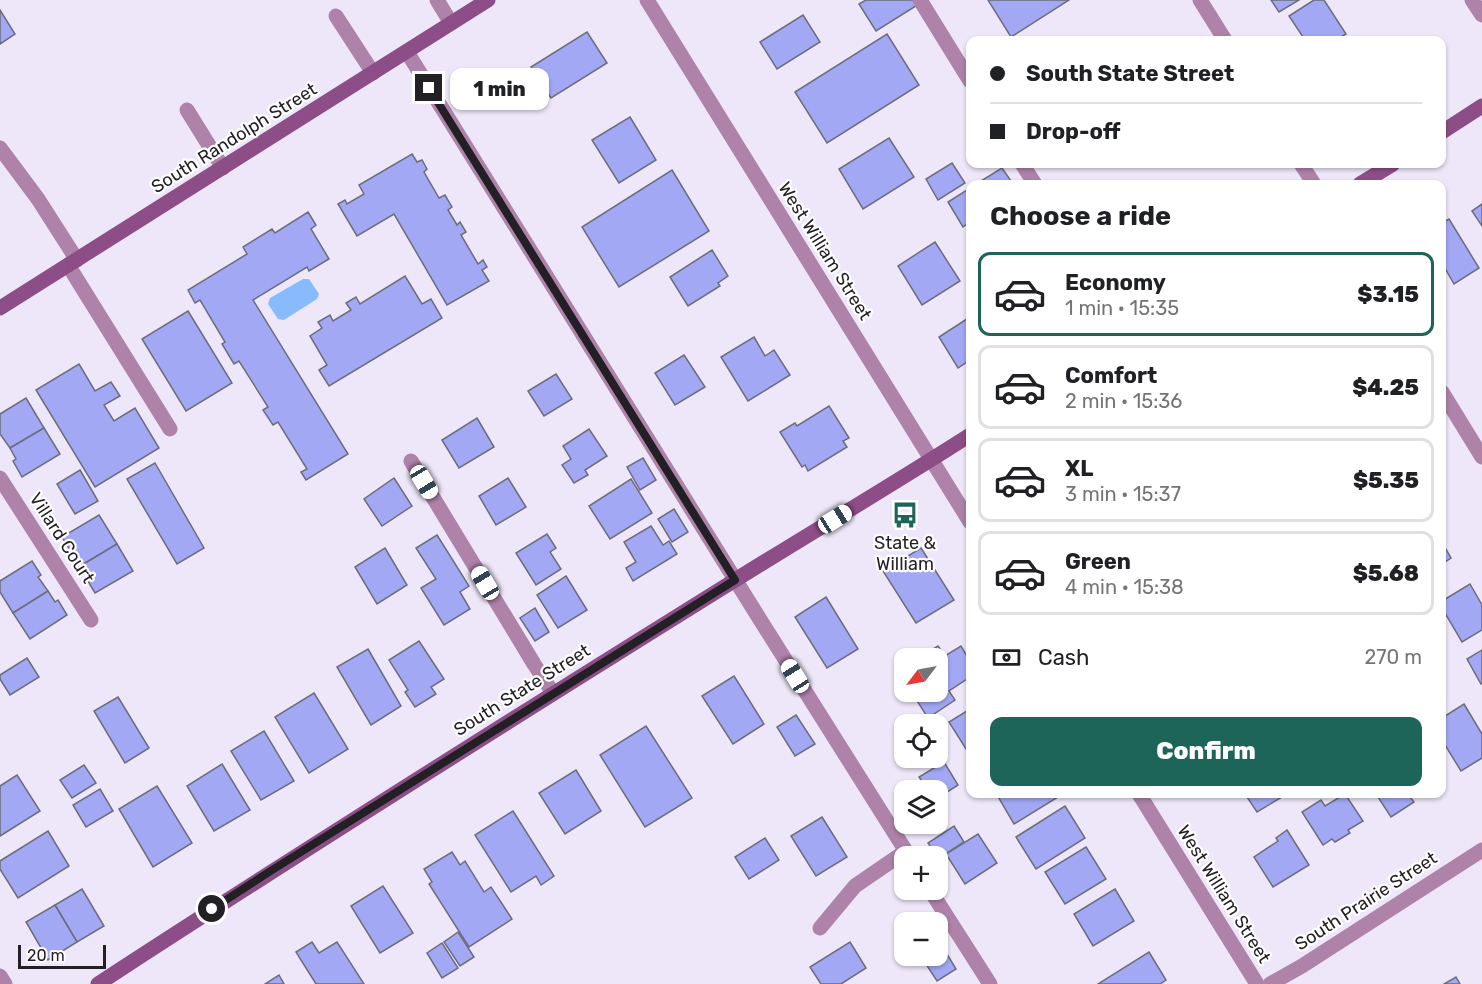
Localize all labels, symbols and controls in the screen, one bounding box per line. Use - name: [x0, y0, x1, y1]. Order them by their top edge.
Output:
- text: South State Street: [1026, 60, 1234, 87]
- callout: 1 min: [450, 67, 549, 109]
- route end: [415, 74, 442, 101]
- text: 1 min: [473, 77, 526, 101]
- street label: South Randolph Street: [147, 78, 321, 198]
- text: Drop-off: [1026, 118, 1121, 145]
- street label: West William Street: [774, 178, 876, 324]
- text: Choose a ride: [990, 200, 1171, 232]
- icon: car: [993, 267, 1047, 321]
- text: Economy: [1065, 269, 1166, 296]
- text: $3.15: [1357, 281, 1419, 308]
- text: 1 min · 15:35: [1065, 296, 1179, 320]
- icon: car: [993, 360, 1047, 414]
- text: Comfort: [1065, 362, 1157, 389]
- text: $4.25: [1352, 374, 1419, 401]
- text: 2 min · 15:36: [1065, 389, 1182, 413]
- icon: car: [993, 453, 1047, 507]
- text: XL: [1065, 455, 1093, 482]
- car: [407, 462, 441, 502]
- text: $5.35: [1353, 467, 1419, 494]
- text: 3 min · 15:37: [1065, 482, 1181, 506]
- street label: Villard Court: [25, 489, 99, 587]
- bus stop icon: State & William: [890, 500, 920, 530]
- car: [815, 502, 855, 536]
- place label: State & William: [874, 532, 937, 575]
- icon: car: [993, 546, 1047, 600]
- text: Green: [1065, 548, 1131, 575]
- text: $5.68: [1353, 560, 1419, 587]
- car: [468, 563, 502, 603]
- text: 4 min · 15:38: [1065, 575, 1184, 599]
- street label: South State Street: [450, 639, 594, 741]
- icon: cash: [990, 641, 1023, 674]
- text: Cash: [1038, 644, 1089, 671]
- text: 270 m: [1365, 645, 1422, 669]
- north arrow: [894, 648, 948, 702]
- map controls: [894, 648, 948, 966]
- car: [778, 656, 812, 696]
- button: locate: [894, 714, 948, 768]
- button: Confirm: [990, 717, 1422, 786]
- button: layers: [894, 780, 948, 834]
- street label: West William Street: [1173, 821, 1275, 967]
- button: +: [894, 846, 948, 900]
- street label: South Prairie Street: [1291, 847, 1441, 955]
- route start: [198, 895, 225, 922]
- button: −: [894, 912, 948, 966]
- scale bar: [18, 942, 106, 970]
- text: 20 m: [27, 946, 65, 965]

